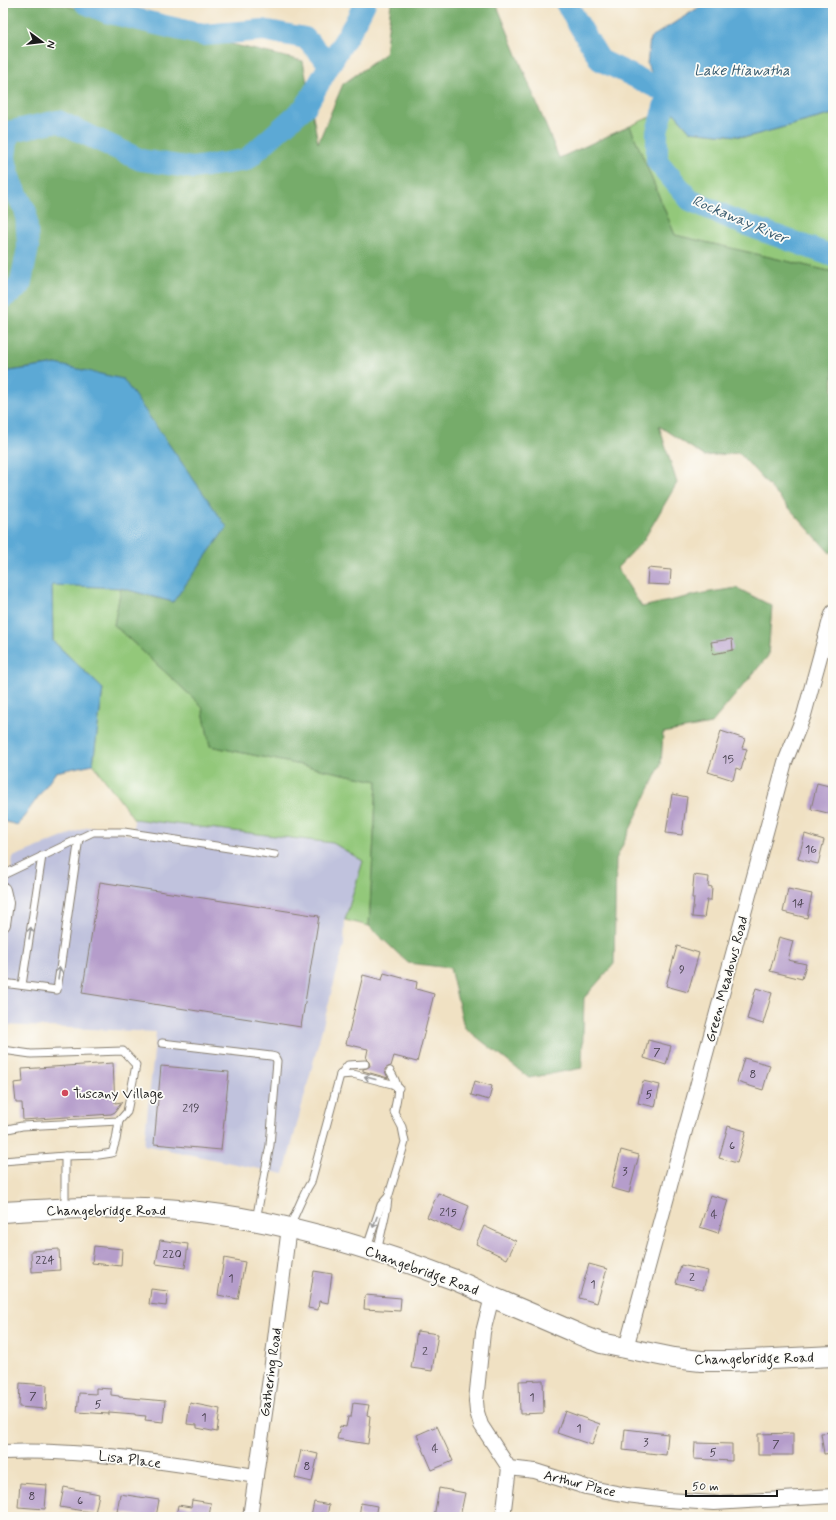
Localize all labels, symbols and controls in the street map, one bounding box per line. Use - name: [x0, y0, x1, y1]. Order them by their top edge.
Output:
- north arrow: [22, 22, 62, 62]
- text: N: [43, 39, 58, 50]
- water label: Lake Hiawatha: [694, 61, 790, 81]
- water label: Rockaway River: [689, 191, 792, 250]
- house number: 15: [722, 752, 734, 768]
- house number: 16: [805, 842, 817, 858]
- house number: 14: [792, 896, 804, 912]
- street label: Green Meadows Road: [701, 914, 752, 1044]
- one-way arrow: [26, 927, 34, 940]
- house number: 9: [679, 962, 685, 978]
- one-way arrow: [55, 967, 63, 980]
- house number: 7: [653, 1045, 661, 1061]
- house number: 8: [750, 1067, 756, 1083]
- one-way arrow: [364, 1074, 377, 1081]
- place label: Tuscany Village: [73, 1085, 164, 1104]
- house number: 5: [645, 1087, 653, 1103]
- marker: Tuscany Village: [60, 1088, 70, 1098]
- house number: 219: [182, 1101, 200, 1117]
- house number: 6: [729, 1138, 735, 1154]
- house number: 3: [622, 1164, 628, 1180]
- street label: Changebridge Road: [46, 1202, 166, 1222]
- house number: 215: [439, 1205, 457, 1221]
- house number: 4: [711, 1207, 718, 1223]
- one-way arrow: [371, 1216, 379, 1228]
- street label: Changebridge Road: [362, 1242, 481, 1302]
- house number: 220: [162, 1247, 182, 1263]
- house number: 224: [35, 1253, 55, 1269]
- house number: 2: [689, 1270, 695, 1286]
- house number: 1: [228, 1271, 234, 1287]
- house number: 1: [590, 1277, 596, 1293]
- street label: Gathering Road: [256, 1326, 287, 1418]
- house number: 2: [422, 1344, 428, 1360]
- street label: Changebridge Road: [694, 1349, 814, 1371]
- house number: 7: [29, 1389, 37, 1405]
- house number: 1: [529, 1390, 535, 1406]
- house number: 5: [94, 1397, 102, 1413]
- house number: 1: [201, 1410, 207, 1426]
- house number: 1: [576, 1421, 582, 1437]
- house number: 3: [643, 1435, 649, 1451]
- house number: 7: [772, 1437, 780, 1453]
- house number: 4: [432, 1441, 439, 1457]
- house number: 5: [709, 1445, 717, 1461]
- street label: Lisa Place: [98, 1447, 162, 1473]
- house number: 8: [304, 1459, 310, 1475]
- street label: Arthur Place: [542, 1466, 618, 1502]
- scale bar: [686, 1472, 777, 1498]
- text: 50 m: [692, 1479, 719, 1495]
- house number: 8: [29, 1489, 35, 1505]
- house number: 6: [77, 1493, 83, 1509]

